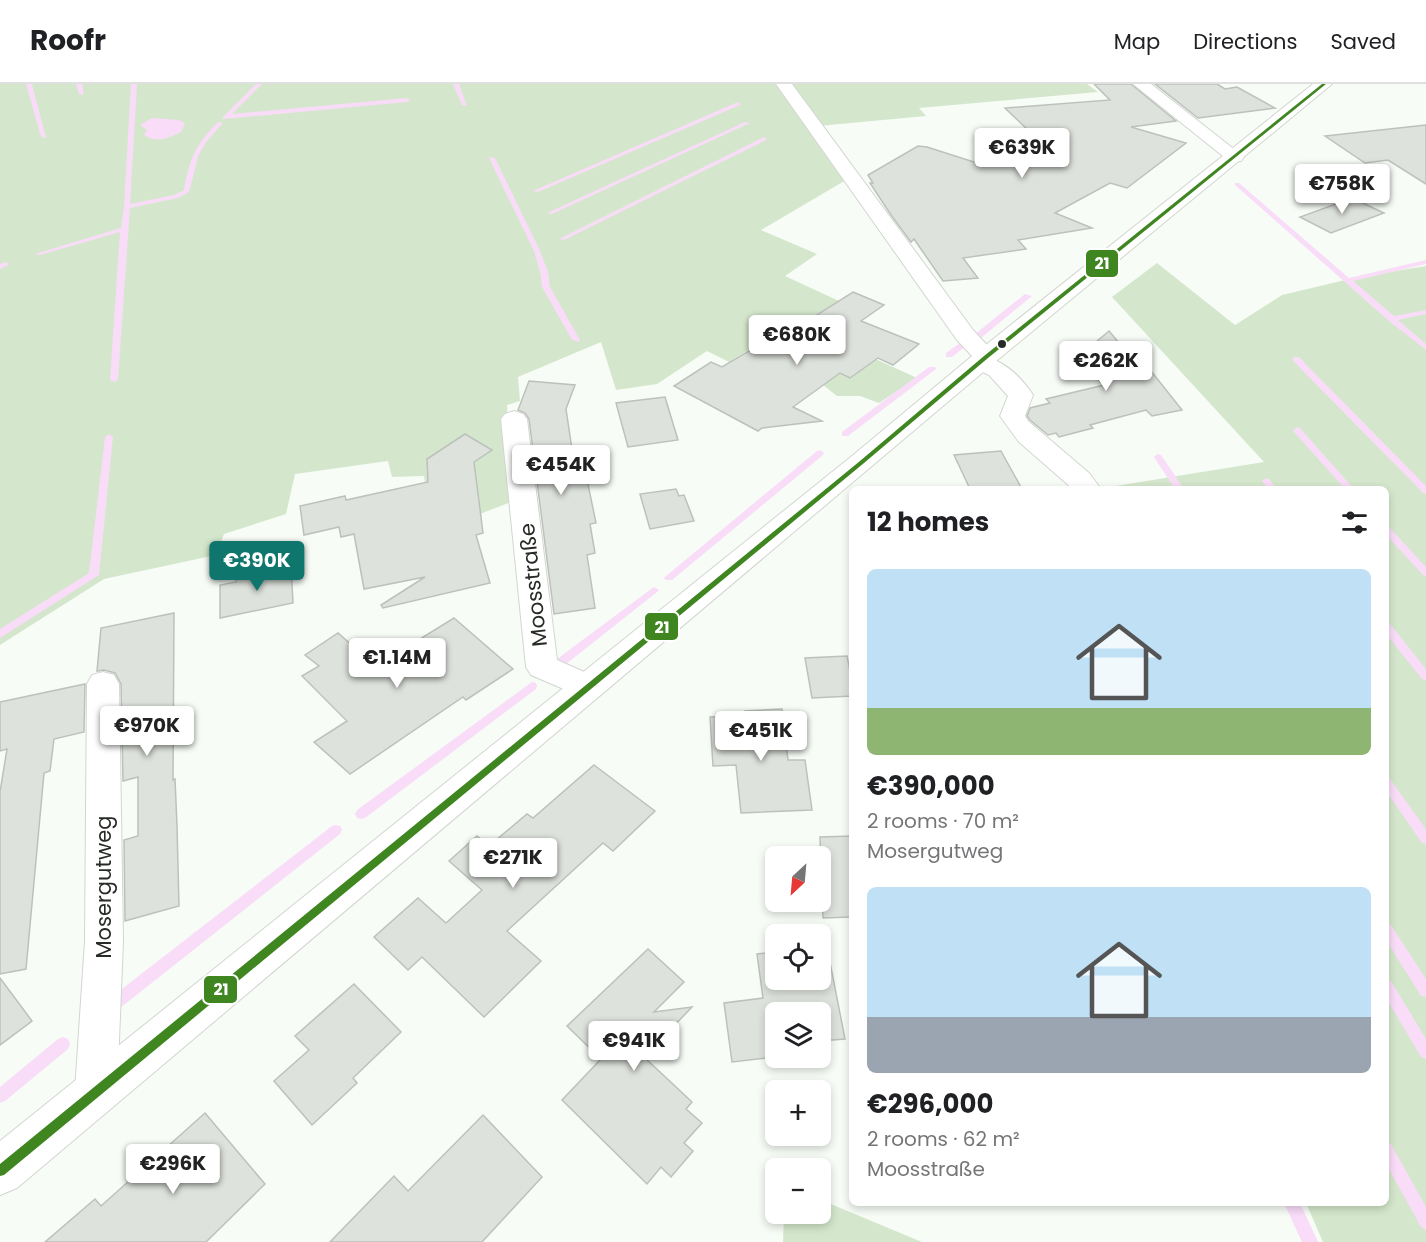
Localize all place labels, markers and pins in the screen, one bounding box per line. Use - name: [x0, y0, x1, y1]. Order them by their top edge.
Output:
- pin: €639K: [980, 128, 1064, 179]
- pin: €758K: [1300, 164, 1384, 215]
- pin: €680K: [755, 315, 839, 366]
- unlabelled marker: [996, 338, 1008, 350]
- pin: €262K: [1064, 341, 1148, 392]
- pin: €454K: [519, 445, 603, 496]
- pin: €390K: [215, 541, 299, 592]
- pin: €1.14M: [348, 638, 446, 689]
- pin: €970K: [105, 706, 189, 757]
- pin: €451K: [719, 711, 803, 762]
- pin: €271K: [471, 838, 555, 889]
- pin: €941K: [592, 1021, 676, 1072]
- pin: €296K: [131, 1144, 215, 1195]

